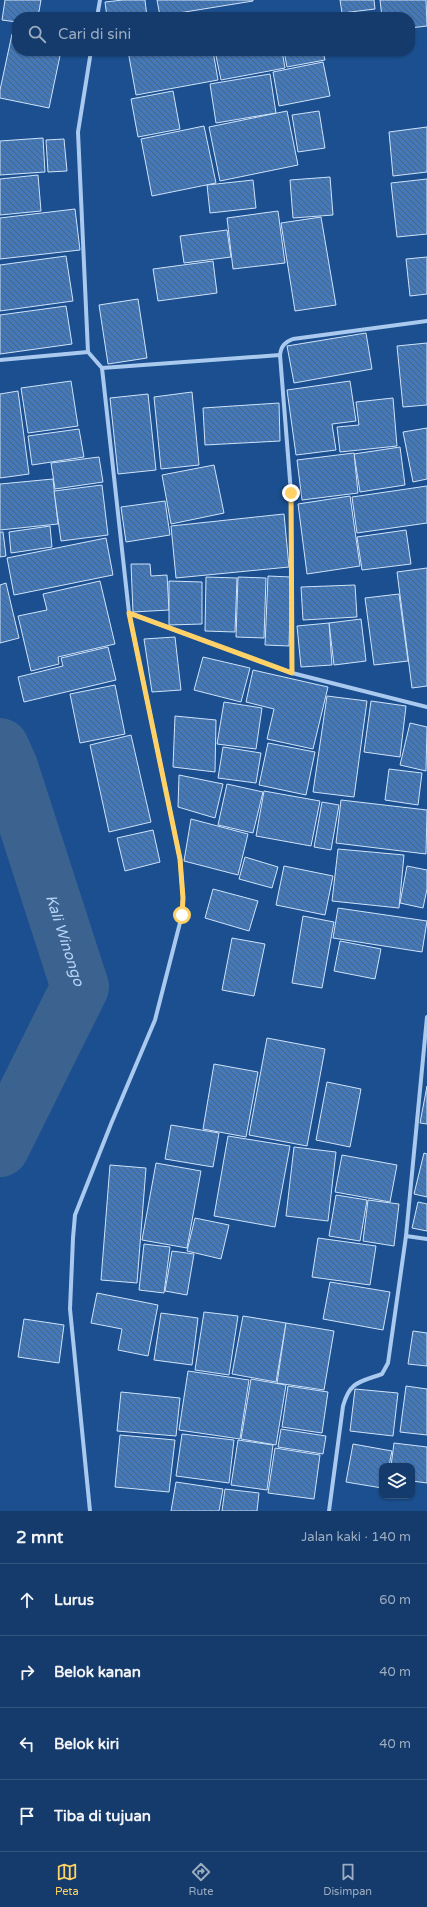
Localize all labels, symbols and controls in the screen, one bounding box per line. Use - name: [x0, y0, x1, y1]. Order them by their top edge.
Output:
- search box: [12, 12, 415, 56]
- icon: search: [26, 23, 48, 45]
- text: Cari di sini: [58, 25, 131, 43]
- route end: [282, 484, 300, 502]
- water label: Kali Winongo: [42, 892, 88, 989]
- route start: [173, 906, 191, 924]
- map controls: [379, 1463, 415, 1499]
- button: layers: [379, 1463, 415, 1499]
- text: 2 mnt: [16, 1527, 63, 1548]
- text: Jalan kaki · 140 m: [301, 1529, 411, 1545]
- icon: ahead: [16, 1589, 38, 1611]
- text: Lurus: [54, 1591, 94, 1609]
- text: 60 m: [379, 1592, 411, 1608]
- icon: right: [16, 1661, 38, 1683]
- text: Belok kanan: [54, 1663, 141, 1681]
- text: 40 m: [379, 1664, 411, 1680]
- icon: left: [16, 1733, 38, 1755]
- text: Belok kiri: [54, 1735, 119, 1753]
- text: 40 m: [379, 1736, 411, 1752]
- icon: arrive: [16, 1805, 38, 1827]
- text: Tiba di tujuan: [54, 1807, 151, 1825]
- tab: Peta: [55, 1861, 79, 1898]
- tab: Rute: [189, 1861, 213, 1898]
- tab: Disimpan: [323, 1861, 372, 1898]

